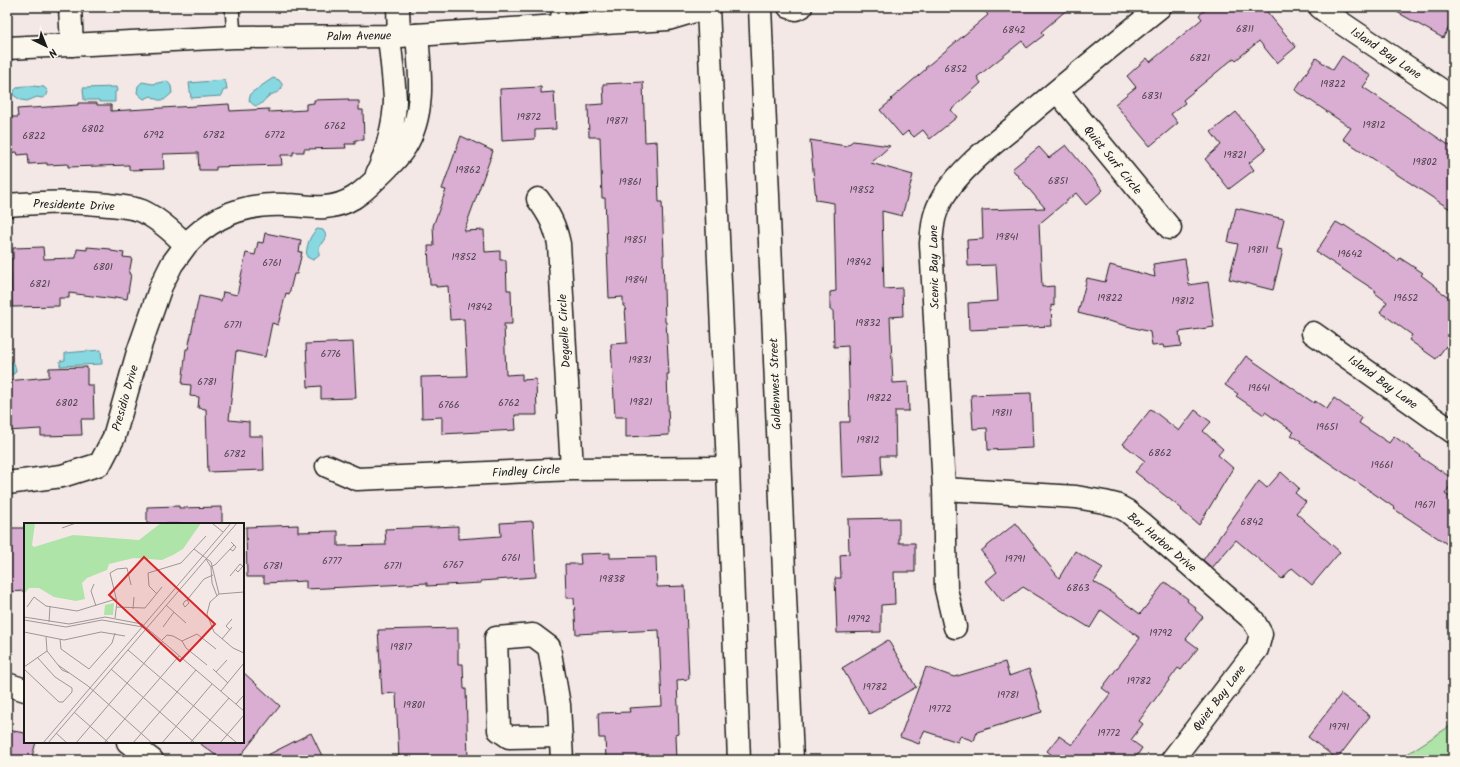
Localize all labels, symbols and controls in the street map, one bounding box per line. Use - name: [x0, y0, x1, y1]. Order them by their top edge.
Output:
- house number: 6811: [1236, 21, 1254, 37]
- house number: 6842: [1003, 22, 1026, 38]
- street label: Island Bay Lane: [1346, 23, 1426, 85]
- north arrow: [26, 26, 66, 66]
- street label: Palm Avenue: [326, 26, 392, 47]
- text: N: [43, 44, 61, 62]
- house number: 6821: [1190, 50, 1210, 66]
- house number: 6852: [945, 61, 968, 77]
- house number: 19822: [1320, 76, 1346, 92]
- house number: 6831: [1142, 88, 1162, 104]
- house number: 19872: [517, 109, 541, 125]
- house number: 19871: [606, 113, 628, 129]
- house number: 19812: [1363, 117, 1386, 133]
- house number: 6762: [324, 118, 346, 134]
- house number: 6802: [82, 121, 104, 137]
- street label: Quiet Surf Circle: [1079, 122, 1147, 200]
- house number: 6792: [144, 127, 165, 143]
- house number: 6782: [203, 127, 225, 143]
- house number: 6772: [265, 127, 285, 143]
- house number: 6822: [22, 128, 46, 144]
- house number: 19821: [1224, 147, 1247, 163]
- house number: 19802: [1413, 154, 1438, 170]
- house number: 19862: [455, 162, 481, 178]
- house number: 6851: [1048, 173, 1068, 189]
- house number: 19861: [619, 174, 641, 190]
- house number: 19852: [849, 182, 875, 198]
- street label: Presidente Drive: [33, 195, 116, 216]
- street label: Scenic Bay Lane: [924, 224, 945, 309]
- house number: 19841: [996, 229, 1018, 245]
- house number: 19851: [624, 232, 646, 248]
- house number: 19811: [1248, 242, 1268, 258]
- house number: 19642: [1338, 246, 1363, 262]
- house number: 19852: [451, 249, 477, 265]
- house number: 19842: [846, 254, 872, 270]
- house number: 6761: [263, 255, 281, 271]
- house number: 6801: [93, 259, 113, 275]
- house number: 19841: [625, 272, 647, 288]
- house number: 6821: [30, 276, 50, 292]
- house number: 19822: [1097, 290, 1123, 306]
- house number: 19652: [1394, 290, 1419, 306]
- street label: Deguelle Circle: [553, 293, 576, 368]
- house number: 19812: [1172, 293, 1195, 309]
- house number: 19842: [467, 299, 493, 315]
- house number: 19832: [855, 315, 881, 331]
- house number: 6771: [224, 317, 242, 333]
- street label: Goldenwest Street: [764, 337, 787, 430]
- house number: 6776: [321, 346, 341, 362]
- street label: Island Bay Lane: [1344, 351, 1422, 415]
- house number: 19831: [629, 352, 651, 368]
- street label: Presidio Drive: [107, 362, 144, 433]
- house number: 6781: [197, 374, 217, 390]
- house number: 19641: [1248, 380, 1270, 396]
- house number: 19822: [866, 390, 892, 406]
- house number: 19821: [630, 394, 653, 410]
- house number: 6802: [56, 395, 78, 411]
- house number: 6762: [498, 395, 520, 411]
- house number: 6766: [438, 397, 460, 413]
- house number: 19811: [992, 405, 1012, 421]
- house number: 19651: [1316, 419, 1338, 435]
- house number: 19812: [857, 432, 880, 448]
- house number: 6862: [1149, 445, 1172, 461]
- house number: 6782: [224, 446, 246, 462]
- house number: 19661: [1371, 457, 1393, 473]
- street label: Findley Circle: [492, 460, 561, 483]
- house number: 19671: [1414, 497, 1436, 513]
- street label: Bar Harbor Drive: [1123, 508, 1201, 577]
- house number: 6842: [1241, 514, 1264, 530]
- inset map: [24, 523, 244, 743]
- house number: 6761: [502, 550, 520, 566]
- house number: 19791: [1005, 551, 1025, 567]
- house number: 6777: [322, 553, 342, 569]
- house number: 6767: [443, 557, 464, 573]
- house number: 6781: [263, 558, 283, 574]
- house number: 6771: [384, 558, 402, 574]
- house number: 19838: [599, 571, 626, 587]
- house number: 6863: [1067, 580, 1090, 596]
- house number: 19792: [847, 611, 871, 627]
- house number: 19792: [1149, 625, 1173, 641]
- house number: 19817: [390, 639, 412, 655]
- street label: Quiet Bay Lane: [1188, 661, 1251, 736]
- house number: 19782: [1127, 673, 1151, 689]
- house number: 19782: [863, 679, 887, 695]
- house number: 19781: [997, 687, 1019, 703]
- house number: 19801: [403, 697, 425, 713]
- house number: 19772: [928, 701, 952, 717]
- house number: 19791: [1329, 719, 1349, 735]
- house number: 19772: [1097, 725, 1121, 741]

